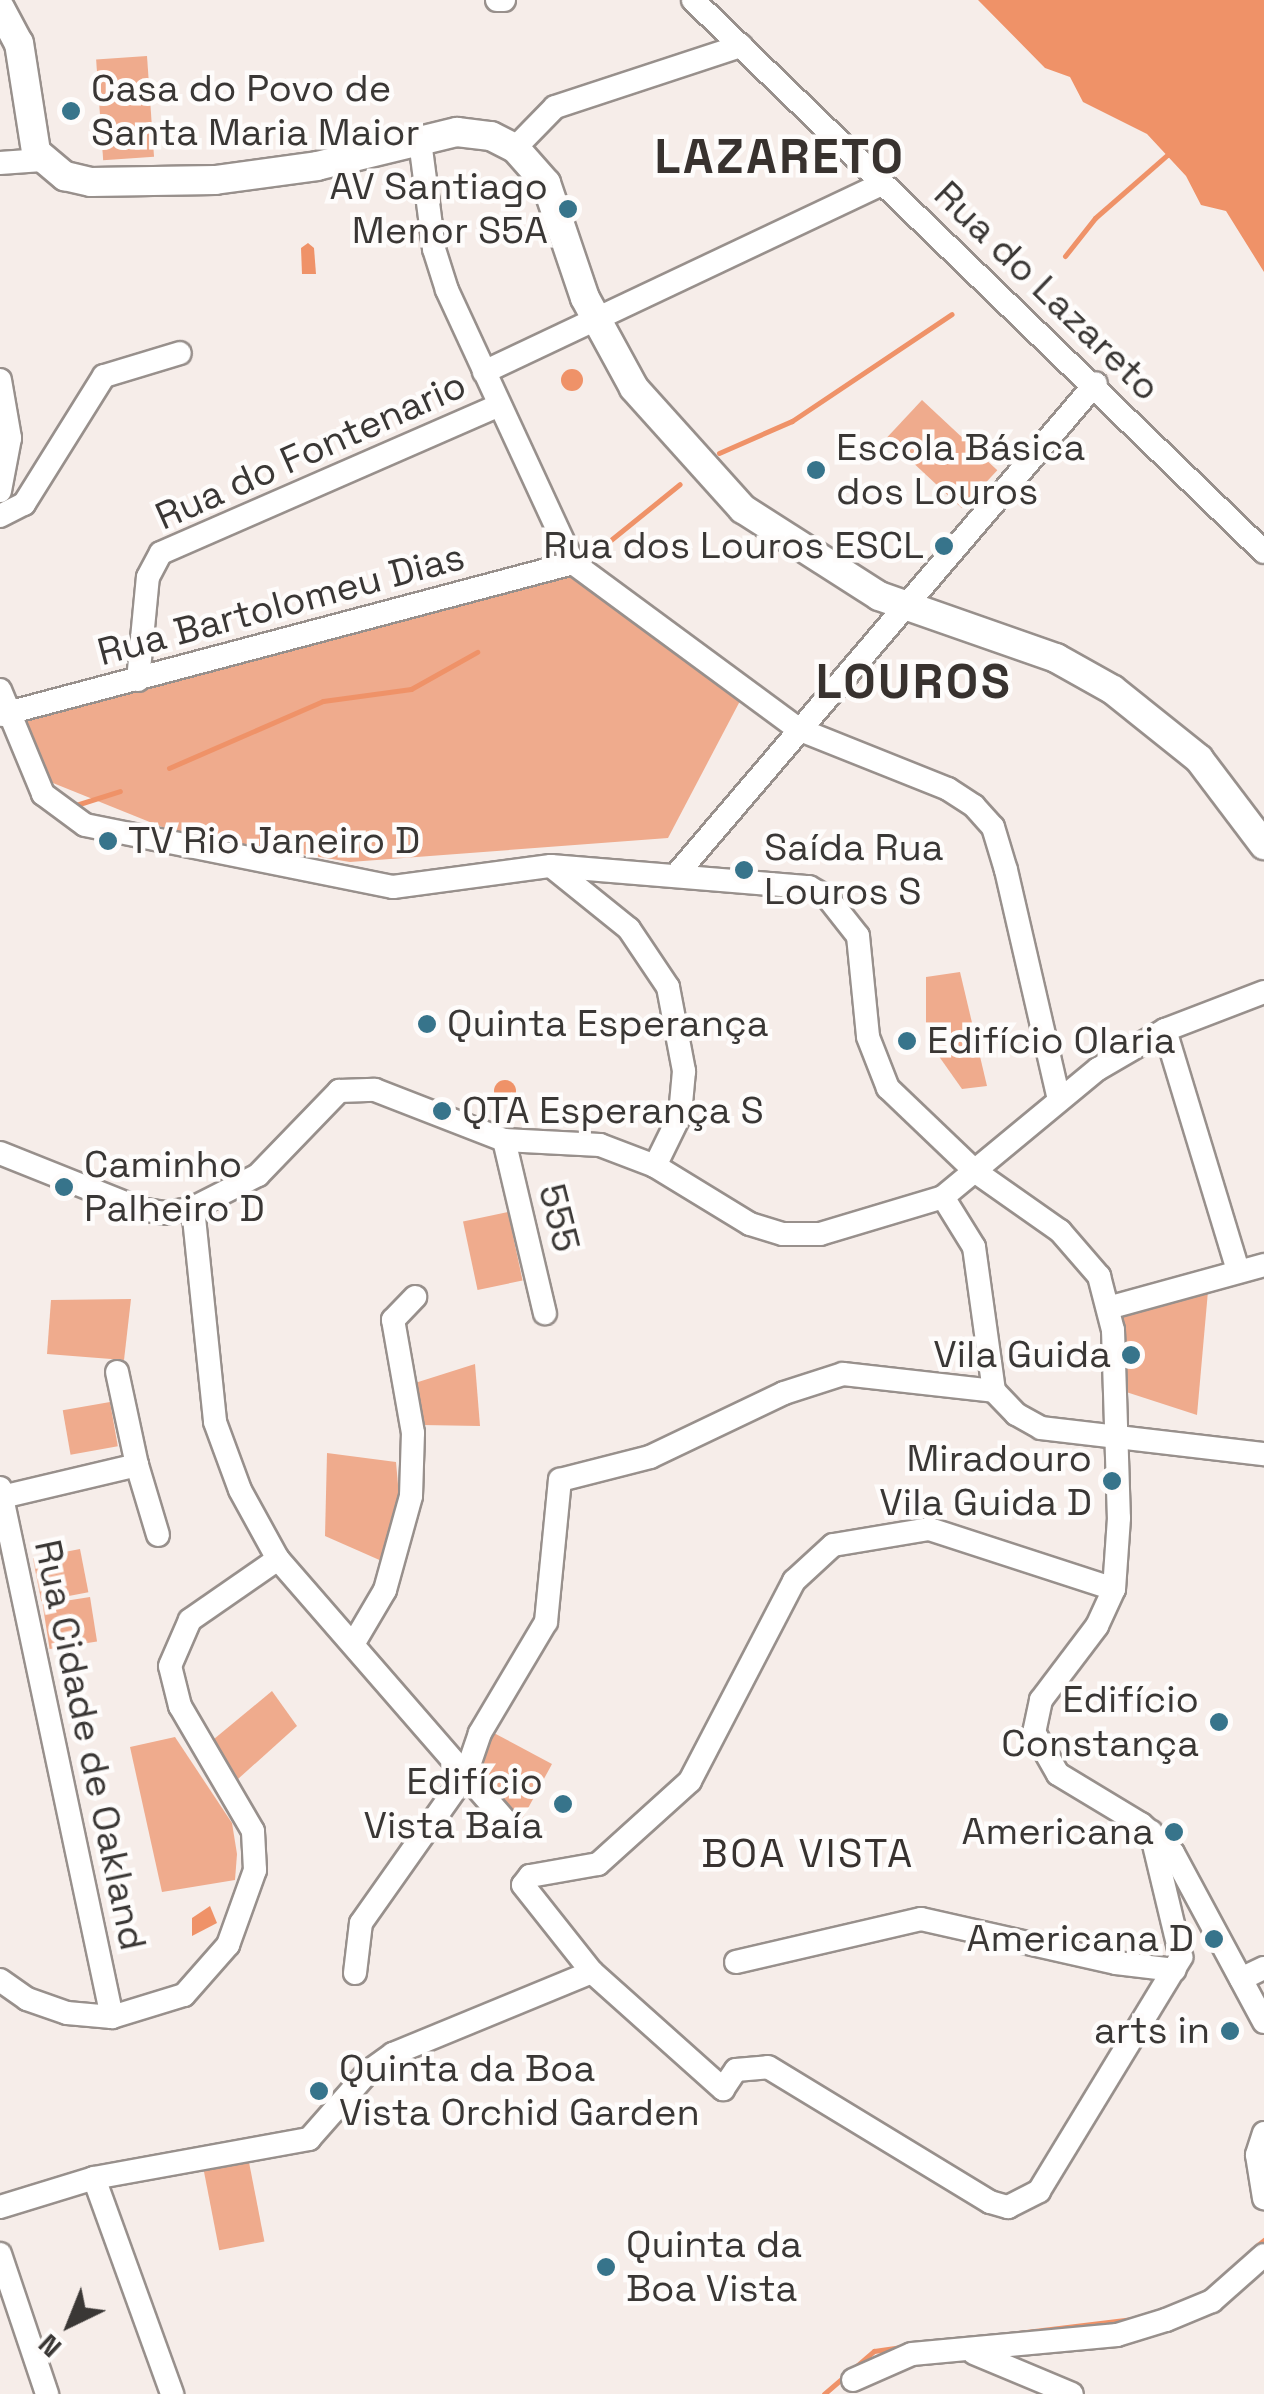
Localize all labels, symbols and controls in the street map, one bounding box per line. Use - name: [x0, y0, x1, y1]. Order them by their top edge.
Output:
- place label: Casa do Povo de Santa Maria Maior: [91, 66, 420, 156]
- marker: Casa do Povo de Santa Maria Maior: [60, 100, 82, 122]
- district label: LAZARETO: [655, 128, 905, 186]
- place label: AV Santiago Menor S5A: [329, 164, 548, 253]
- street label: Rua do Lazareto: [925, 172, 1169, 410]
- marker: AV Santiago Menor S5A: [557, 198, 579, 220]
- street label: Rua do Fontenario: [149, 362, 473, 540]
- place label: Escola Básica dos Louros: [836, 425, 1085, 514]
- marker: Escola Básica dos Louros: [805, 459, 827, 481]
- place label: Rua dos Louros ESCL: [543, 523, 924, 569]
- street label: Rua Bartolomeu Dias: [93, 534, 469, 676]
- marker: Rua dos Louros ESCL: [933, 535, 955, 557]
- district label: LOUROS: [816, 653, 1012, 711]
- place label: TV Rio Janeiro D: [128, 818, 421, 864]
- place label: Saída Rua Louros S: [764, 825, 944, 914]
- marker: TV Rio Janeiro D: [97, 830, 119, 852]
- marker: Saída Rua Louros S: [733, 859, 755, 881]
- place label: Quinta Esperança: [447, 1001, 769, 1047]
- marker: Quinta Esperança: [416, 1013, 438, 1035]
- place label: Edifício Olaria: [927, 1018, 1176, 1064]
- marker: Edifício Olaria: [896, 1030, 918, 1052]
- place label: QTA Esperança S: [462, 1088, 764, 1134]
- marker: QTA Esperança S: [431, 1100, 453, 1122]
- place label: Caminho Palheiro D: [84, 1142, 265, 1232]
- marker: Caminho Palheiro D: [53, 1176, 75, 1198]
- street label: 555: [529, 1179, 589, 1257]
- place label: Vila Guida: [933, 1332, 1111, 1378]
- marker: Vila Guida: [1120, 1344, 1142, 1366]
- place label: Miradouro Vila Guida D: [879, 1436, 1092, 1526]
- marker: Miradouro Vila Guida D: [1101, 1470, 1123, 1492]
- street label: Rua Cidade de Oakland: [24, 1536, 156, 1954]
- place label: Edifício Constança: [1001, 1677, 1199, 1766]
- marker: Edifício Constança: [1208, 1711, 1230, 1733]
- place label: Edifício Vista Baía: [363, 1759, 543, 1848]
- marker: Edifício Vista Baía: [552, 1793, 574, 1815]
- place label: Americana: [962, 1809, 1154, 1855]
- marker: Americana: [1163, 1821, 1185, 1843]
- district label: BOA VISTA: [701, 1830, 915, 1878]
- place label: Americana D: [967, 1916, 1194, 1962]
- marker: Americana D: [1203, 1928, 1225, 1950]
- place label: arts in: [1094, 2008, 1210, 2054]
- marker: arts in: [1219, 2020, 1241, 2042]
- place label: Quinta da Boa Vista Orchid Garden: [339, 2046, 700, 2136]
- marker: Quinta da Boa Vista Orchid Garden: [308, 2080, 330, 2102]
- place label: Quinta da Boa Vista: [626, 2222, 802, 2312]
- marker: Quinta da Boa Vista: [595, 2256, 617, 2278]
- north arrow: [20, 2274, 120, 2374]
- text: N: [30, 2326, 69, 2366]

